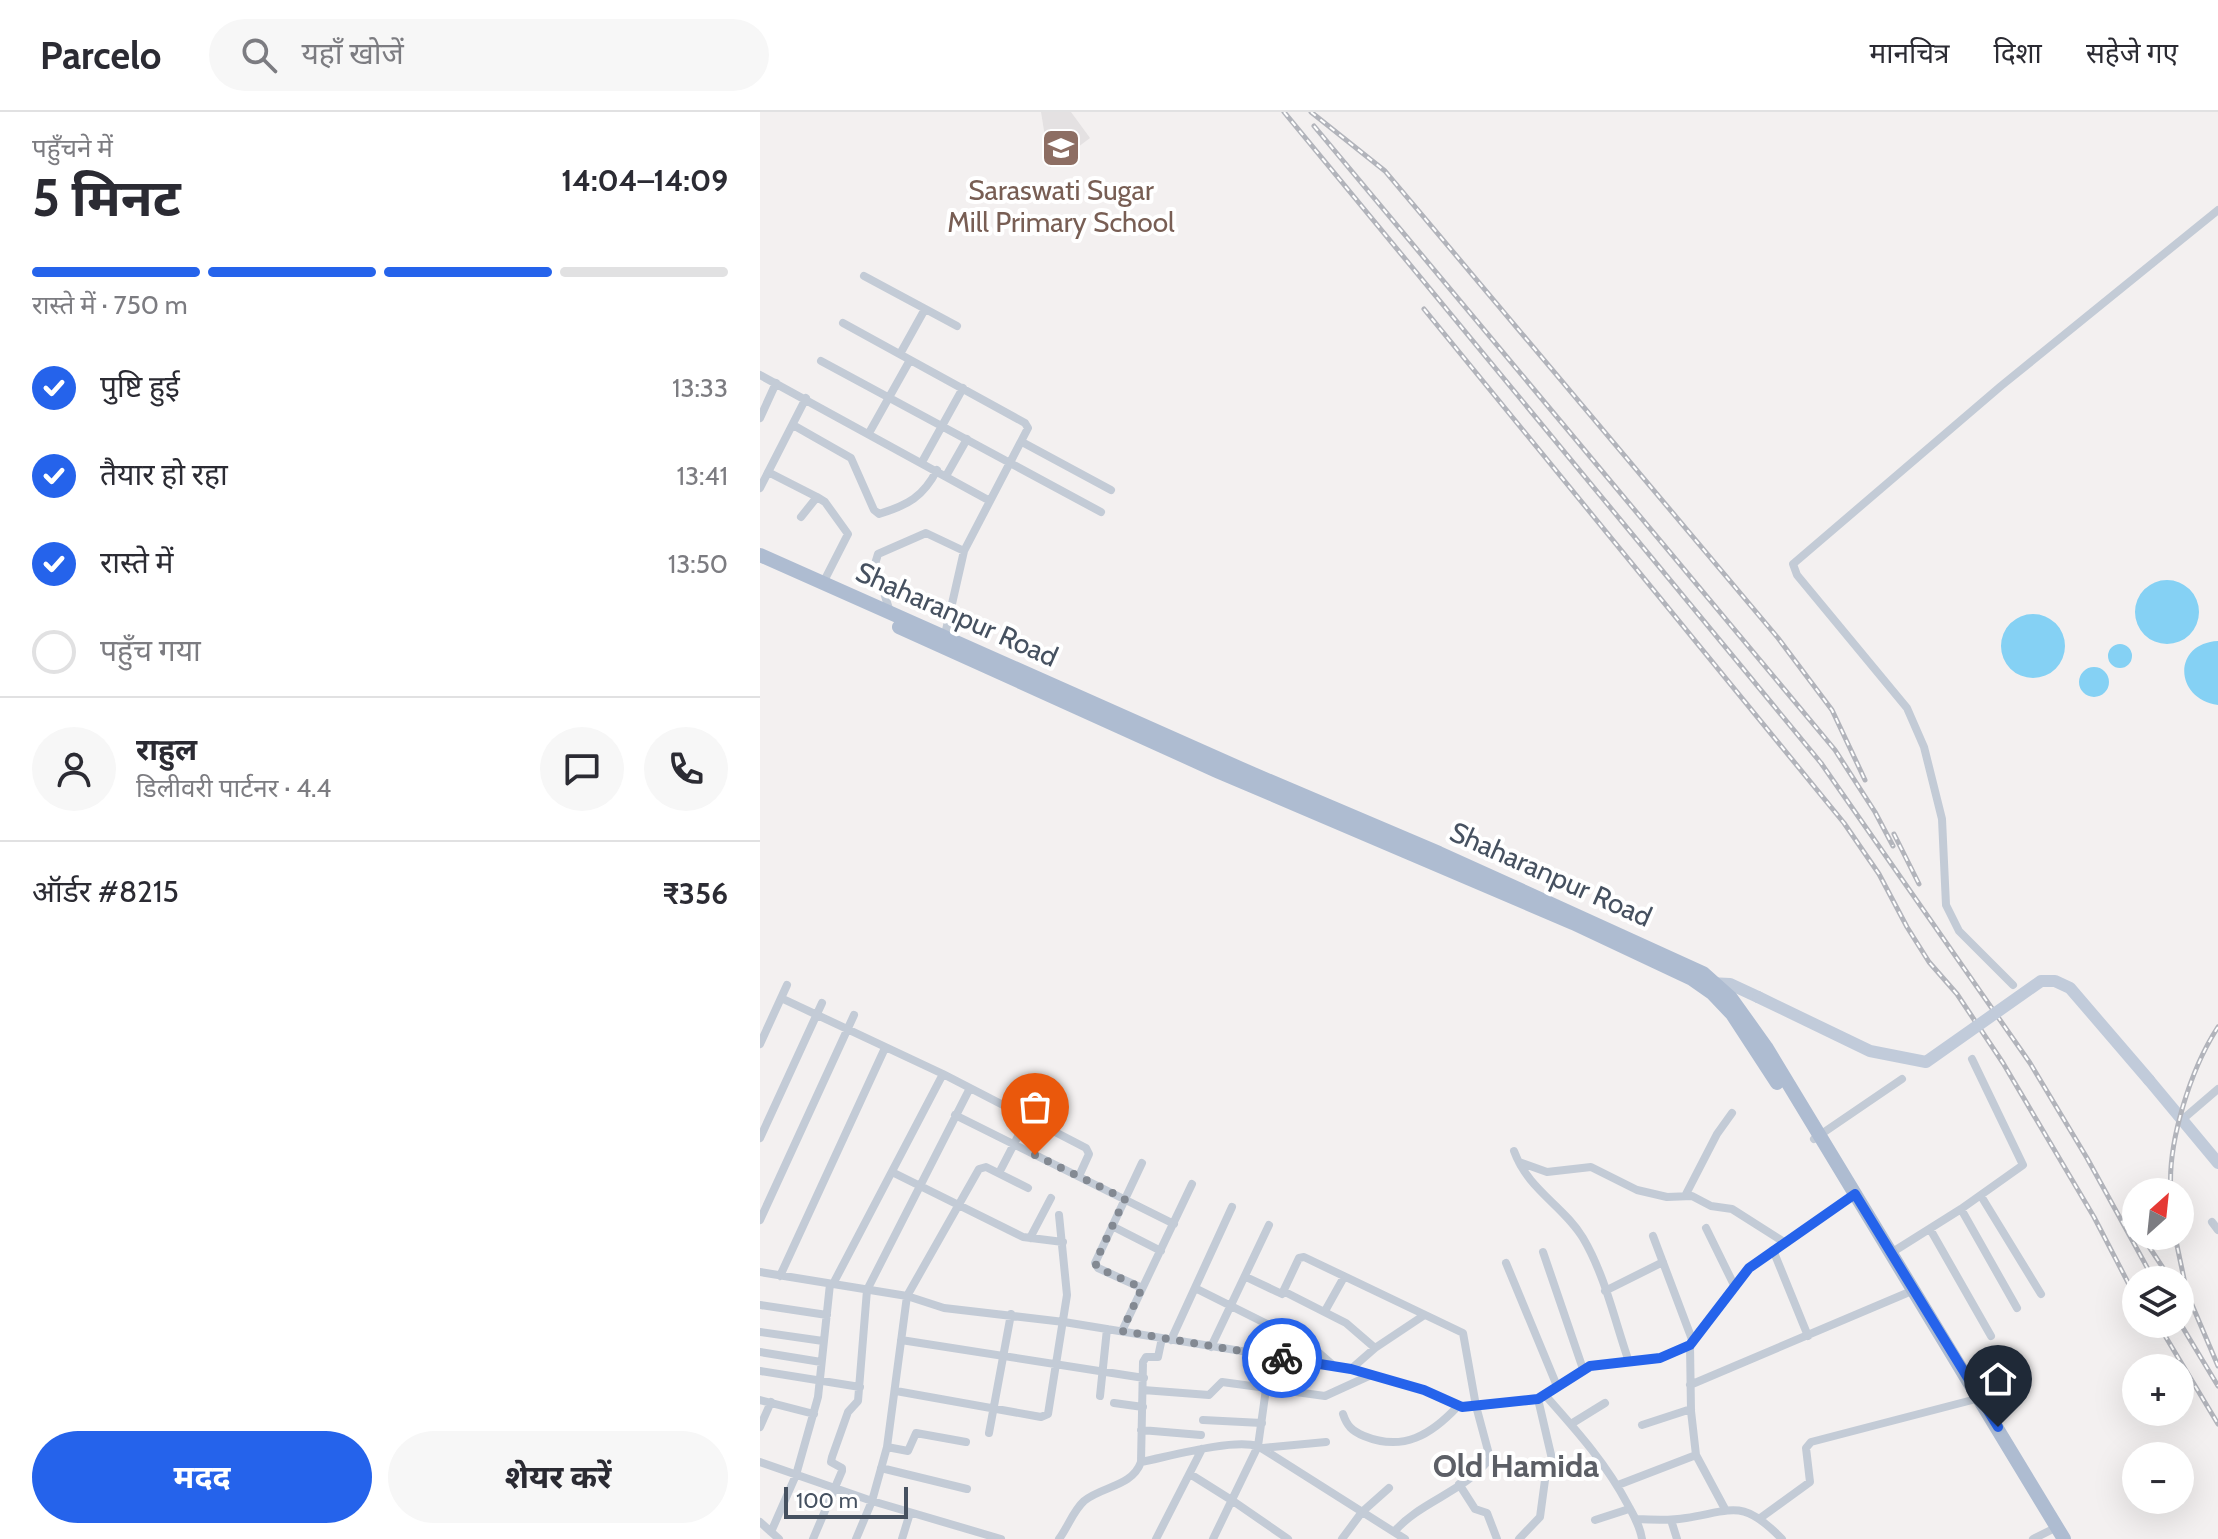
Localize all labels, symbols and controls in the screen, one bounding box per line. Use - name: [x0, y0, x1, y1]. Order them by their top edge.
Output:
- search box: [209, 19, 769, 91]
- text: Parcelo: [40, 32, 161, 79]
- icon: search: [237, 33, 281, 77]
- text: यहाँ खोजें: [301, 35, 404, 72]
- text: मानचित्र: [1869, 36, 1949, 70]
- text: दिशा: [1993, 36, 2042, 70]
- text: सहेजे गए: [2086, 36, 2178, 70]
- school or university icon: Saraswati Sugar Mill Primary School: [1040, 127, 1082, 169]
- text: पहुँचने में: [32, 132, 113, 164]
- text: 14:04–14:09: [561, 162, 728, 199]
- text: 5 मिनट: [32, 166, 181, 229]
- place label: Saraswati Sugar Mill Primary School: [947, 173, 1175, 239]
- text: रास्ते में · 750 m: [32, 289, 188, 321]
- icon: check: [32, 366, 76, 410]
- text: पुष्टि हुई: [100, 368, 180, 405]
- text: 13:33: [672, 372, 728, 404]
- icon: check: [32, 454, 76, 498]
- text: तैयार हो रहा: [100, 456, 228, 493]
- text: 13:41: [677, 460, 728, 492]
- icon: check: [32, 542, 76, 586]
- text: रास्ते में: [100, 544, 174, 581]
- text: 13:50: [668, 548, 728, 580]
- street label: Shaharanpur Road: [851, 554, 1063, 674]
- text: पहुँच गया: [100, 632, 201, 669]
- button: person: [32, 727, 116, 811]
- button: chat: [540, 727, 624, 811]
- button: phone: [644, 727, 728, 811]
- text: राहुल: [136, 731, 197, 768]
- text: डिलीवरी पार्टनर · 4.4: [136, 772, 331, 804]
- street label: Shaharanpur Road: [1445, 814, 1657, 934]
- text: ऑर्डर #8215: [32, 873, 179, 910]
- text: ₹356: [663, 875, 728, 912]
- pin: [1001, 1073, 1069, 1155]
- icon: bag: [1013, 1085, 1057, 1129]
- north arrow: [2122, 1178, 2194, 1250]
- map controls: [2122, 1178, 2194, 1514]
- button: layers: [2122, 1266, 2194, 1338]
- courier: [1242, 1318, 1322, 1398]
- icon: bike: [1260, 1336, 1304, 1380]
- pin: [1964, 1345, 2032, 1427]
- button: +: [2122, 1354, 2194, 1426]
- icon: home: [1976, 1357, 2020, 1401]
- button: मदद: [32, 1431, 372, 1523]
- button: शेयर करें: [388, 1431, 728, 1523]
- button: −: [2122, 1442, 2194, 1514]
- district label: Old Hamida: [1433, 1446, 1599, 1485]
- scale bar: [784, 1483, 908, 1519]
- text: 100 m: [796, 1487, 858, 1514]

